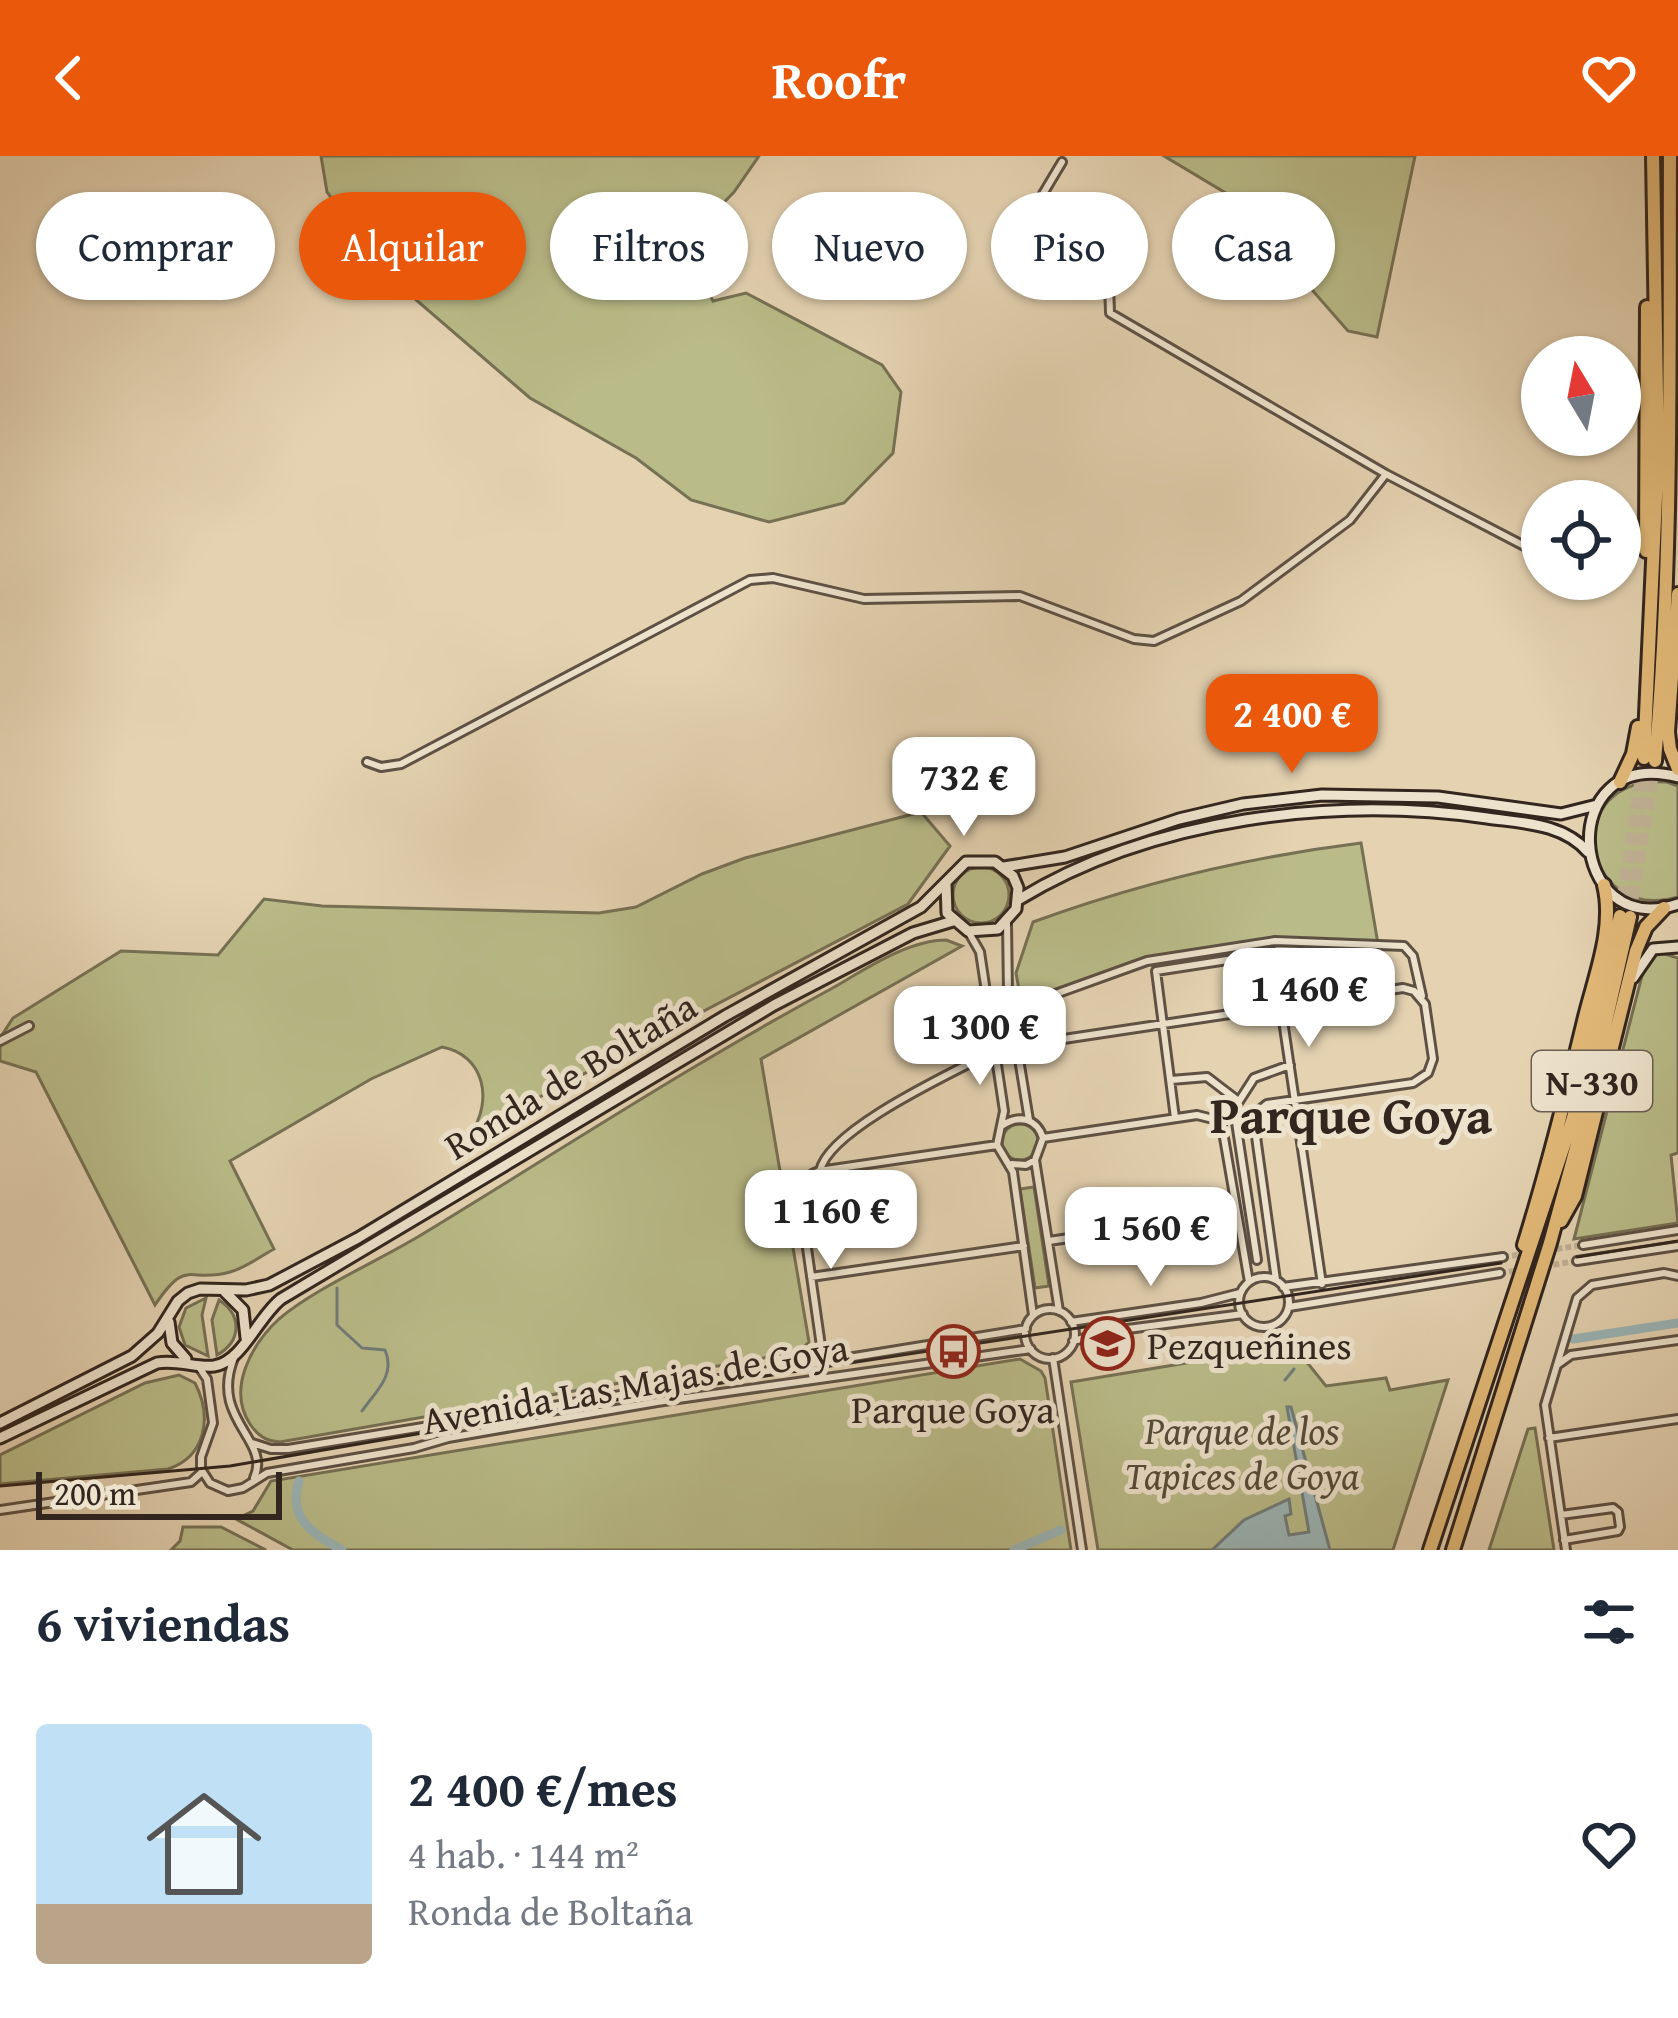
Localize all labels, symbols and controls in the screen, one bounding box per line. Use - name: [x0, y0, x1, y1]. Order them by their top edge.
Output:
- text: Roofr: [772, 39, 906, 118]
- icon: back: [36, 45, 102, 111]
- icon: heart: [1576, 45, 1642, 111]
- chip: Comprar: [36, 192, 275, 300]
- chip: Alquilar: [299, 192, 526, 300]
- chip: Filtros: [550, 192, 748, 300]
- chip: Nuevo: [772, 192, 967, 300]
- chip: Piso: [991, 192, 1148, 300]
- chip: Casa: [1172, 192, 1335, 300]
- north arrow: [1521, 336, 1641, 456]
- map controls: [1521, 336, 1641, 600]
- button: locate: [1521, 480, 1641, 600]
- pin: 2 400 €: [1181, 674, 1403, 776]
- text: 2 400 €: [1233, 684, 1351, 741]
- pin: 732 €: [880, 737, 1048, 839]
- text: 732 €: [919, 747, 1009, 804]
- pin: 1 460 €: [1198, 948, 1420, 1050]
- text: 1 460 €: [1250, 958, 1368, 1015]
- street label: Ronda de Boltaña: [433, 977, 707, 1173]
- pin: 1 300 €: [869, 986, 1091, 1088]
- text: 1 300 €: [921, 996, 1039, 1053]
- road number: N-330: [1532, 1051, 1652, 1111]
- district label: Parque Goya: [1210, 1077, 1493, 1152]
- pin: 1 160 €: [720, 1170, 942, 1272]
- text: 1 160 €: [772, 1180, 890, 1237]
- pin: 1 560 €: [1040, 1187, 1262, 1289]
- text: 1 560 €: [1092, 1197, 1210, 1254]
- school or university icon: Pezqueñines: [1080, 1316, 1136, 1372]
- place label: Pezqueñines: [1147, 1316, 1352, 1373]
- street label: Avenida Las Majas de Goya: [417, 1317, 853, 1449]
- bus stop icon: Parque Goya: [925, 1323, 981, 1379]
- place label: Parque Goya: [851, 1380, 1055, 1437]
- park label: Parque de los Tapices de Goya: [1125, 1401, 1359, 1503]
- scale bar: [36, 1466, 282, 1519]
- text: 200 m: [54, 1469, 136, 1517]
- text: 6 viviendas: [36, 1585, 290, 1660]
- icon: filters: [1576, 1589, 1642, 1655]
- text: 2 400 €/mes: [408, 1750, 678, 1825]
- icon: home: [132, 1772, 276, 1916]
- icon: heart: [1576, 1811, 1642, 1877]
- text: 4 hab. · 144 m²: [408, 1825, 639, 1882]
- text: Ronda de Boltaña: [408, 1882, 693, 1939]

